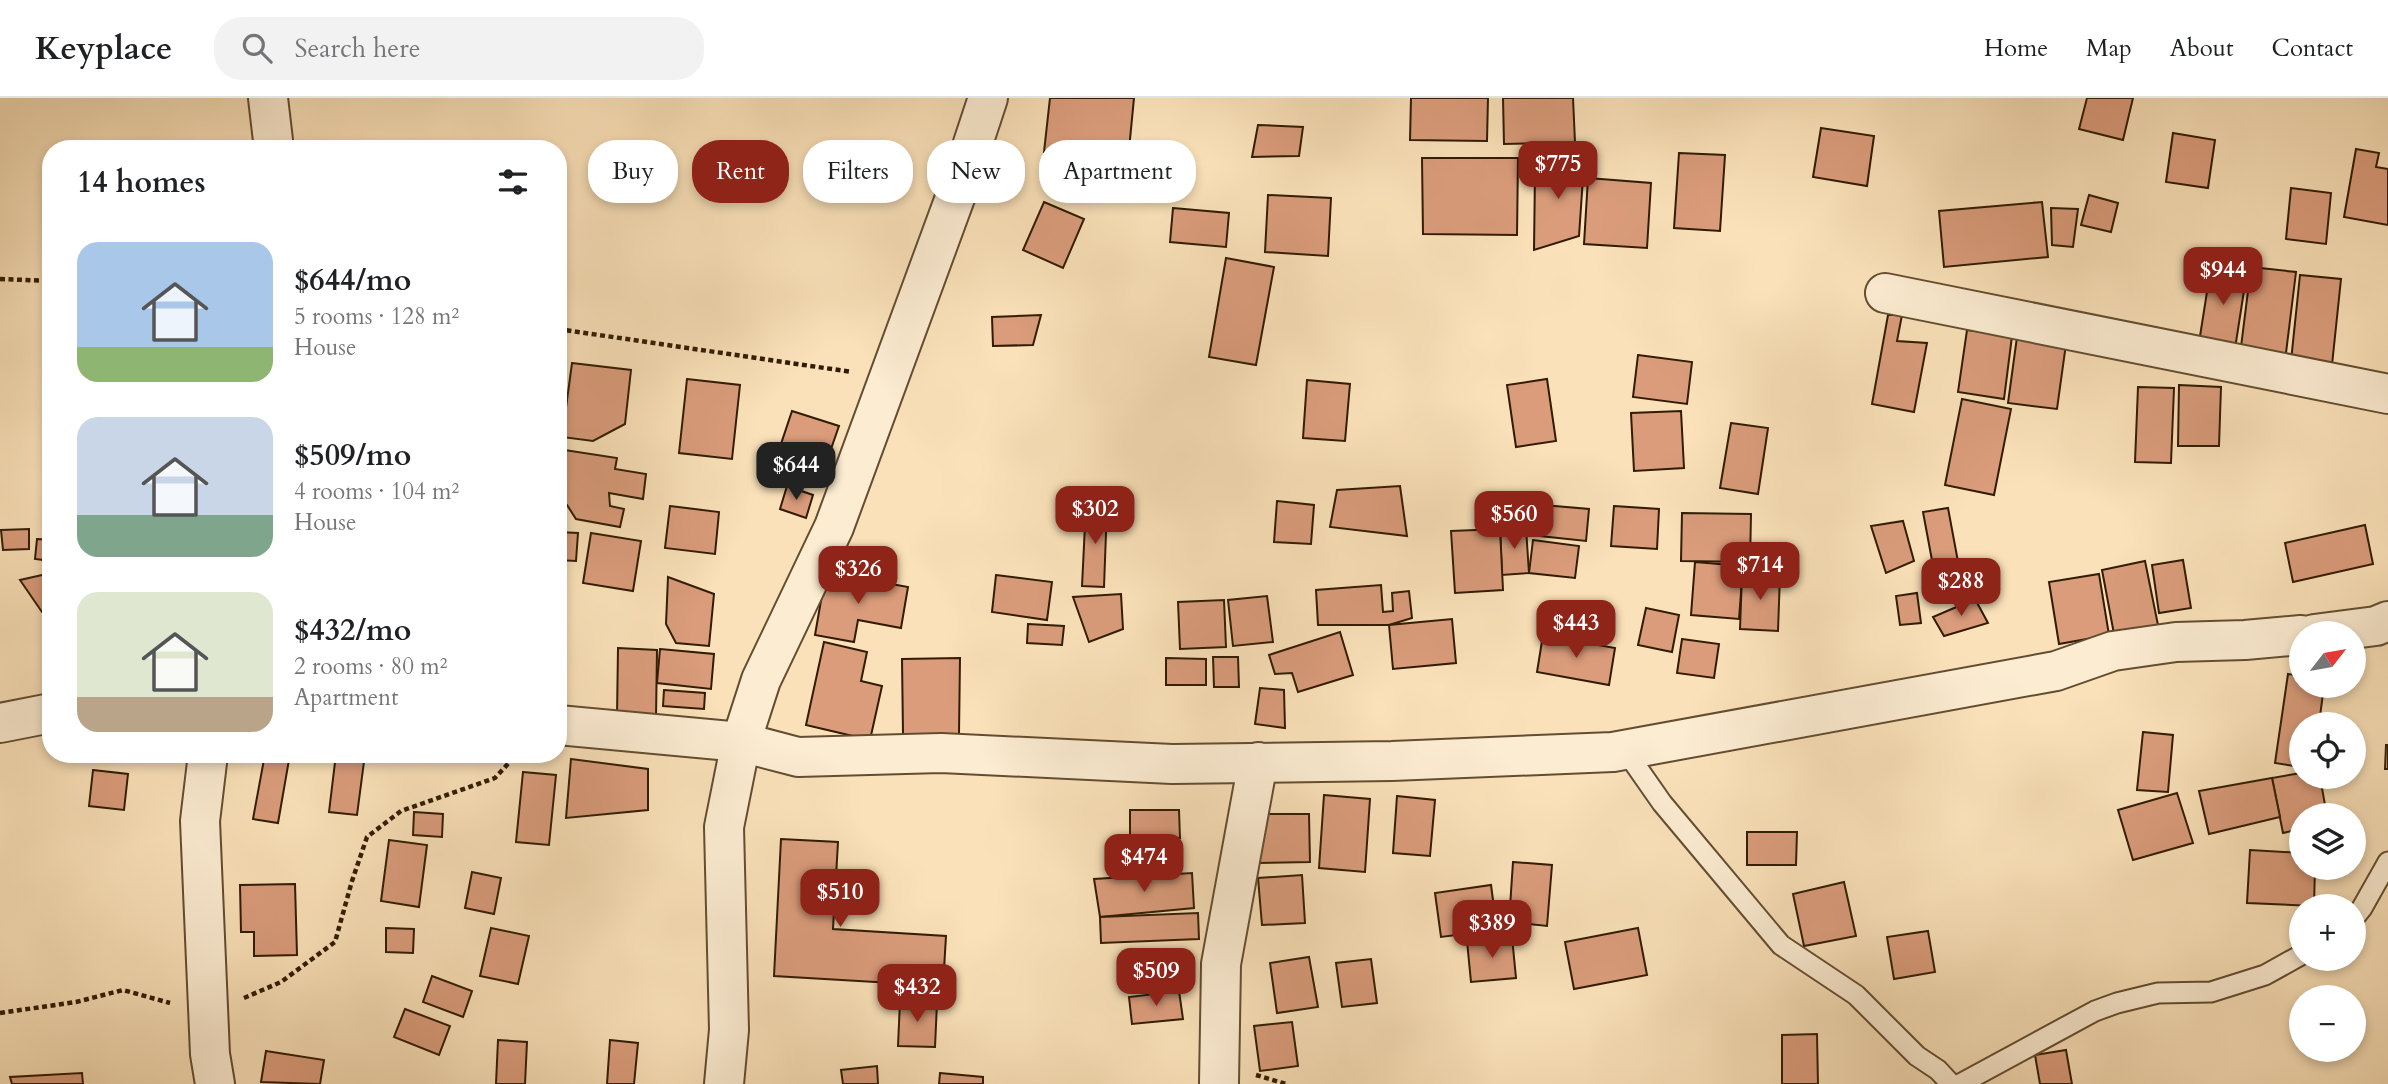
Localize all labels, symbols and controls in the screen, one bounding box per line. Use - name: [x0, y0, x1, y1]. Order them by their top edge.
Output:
- search box: [214, 17, 704, 80]
- text: Keyplace: [35, 26, 172, 71]
- icon: search: [238, 29, 276, 67]
- text: Search here: [294, 31, 420, 66]
- text: Home: [1984, 32, 2048, 65]
- text: Map: [2086, 32, 2132, 65]
- text: About: [2170, 32, 2234, 65]
- text: Contact: [2272, 32, 2353, 65]
- chip: Buy: [588, 140, 678, 203]
- chip: Rent: [692, 140, 789, 203]
- chip: Filters: [803, 140, 913, 203]
- chip: New: [927, 140, 1025, 203]
- chip: Apartment: [1039, 140, 1196, 203]
- pin: $775: [1517, 141, 1599, 201]
- text: $775: [1534, 148, 1582, 179]
- text: 14 homes: [77, 162, 206, 203]
- icon: filters: [494, 163, 532, 201]
- pin: $944: [2182, 248, 2264, 307]
- text: $944: [2199, 254, 2247, 285]
- text: $644/mo: [294, 260, 411, 301]
- icon: home: [133, 270, 217, 354]
- text: 5 rooms · 128 m²: [294, 301, 459, 332]
- text: House: [294, 332, 356, 363]
- text: $509/mo: [294, 435, 411, 476]
- pin: $644: [755, 442, 837, 502]
- icon: home: [133, 445, 217, 529]
- text: $644: [772, 449, 820, 480]
- text: 4 rooms · 104 m²: [294, 476, 459, 507]
- pin: $302: [1054, 486, 1136, 546]
- pin: $560: [1473, 491, 1555, 551]
- text: $302: [1071, 493, 1119, 524]
- text: $560: [1490, 498, 1538, 529]
- text: House: [294, 507, 356, 538]
- pin: $714: [1719, 542, 1801, 602]
- pin: $326: [817, 546, 899, 606]
- text: $714: [1736, 549, 1784, 580]
- text: $326: [834, 553, 882, 584]
- pin: $288: [1920, 559, 2002, 618]
- text: $288: [1937, 565, 1985, 596]
- pin: $443: [1535, 601, 1617, 660]
- text: $443: [1552, 607, 1600, 638]
- text: $432/mo: [294, 610, 411, 651]
- icon: home: [133, 620, 217, 704]
- north arrow: [2289, 621, 2366, 698]
- map controls: [2289, 621, 2366, 1062]
- text: 2 rooms · 80 m²: [294, 651, 447, 682]
- text: Apartment: [294, 682, 398, 713]
- button: locate: [2289, 712, 2366, 789]
- button: layers: [2289, 803, 2366, 880]
- pin: $474: [1103, 834, 1185, 894]
- text: $474: [1120, 841, 1168, 872]
- pin: $510: [799, 870, 881, 929]
- text: $510: [816, 876, 864, 907]
- button: +: [2289, 894, 2366, 971]
- pin: $389: [1451, 900, 1533, 960]
- text: $389: [1468, 907, 1516, 938]
- pin: $509: [1115, 948, 1197, 1008]
- text: $509: [1132, 955, 1180, 986]
- pin: $432: [876, 964, 958, 1024]
- text: $432: [893, 971, 941, 1002]
- button: −: [2289, 985, 2366, 1062]

